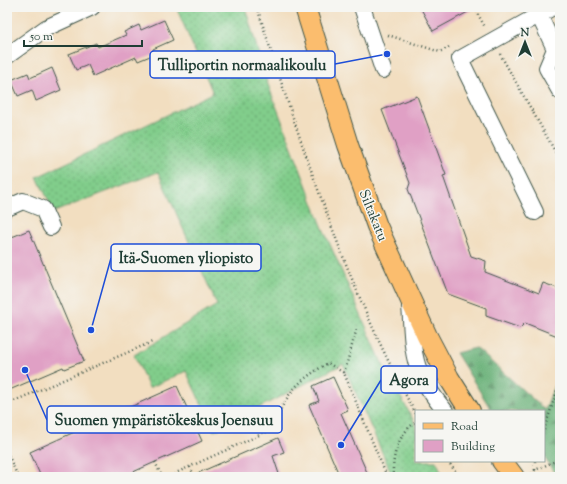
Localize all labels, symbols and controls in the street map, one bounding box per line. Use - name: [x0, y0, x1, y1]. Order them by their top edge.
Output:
- scale bar: [24, 22, 142, 48]
- north arrow: [505, 22, 545, 62]
- text: N: [520, 25, 530, 41]
- text: 50 m: [29, 28, 53, 46]
- callout: Tulliportin normaalikoulu: [150, 51, 335, 78]
- text: Tulliportin normaalikoulu: [158, 56, 327, 77]
- street label: Siltakatu: [353, 187, 392, 245]
- callout: Itä-Suomen yliopisto: [111, 244, 261, 271]
- text: Itä-Suomen yliopisto: [119, 249, 253, 270]
- callout: Agora: [381, 366, 437, 393]
- text: Agora: [389, 371, 429, 392]
- callout: Suomen ympäristökeskus Joensuu: [47, 406, 282, 433]
- legend: [415, 410, 545, 462]
- text: Suomen ympäristökeskus Joensuu: [55, 411, 274, 432]
- text: Road: [451, 418, 478, 436]
- text: Building: [451, 438, 495, 456]

